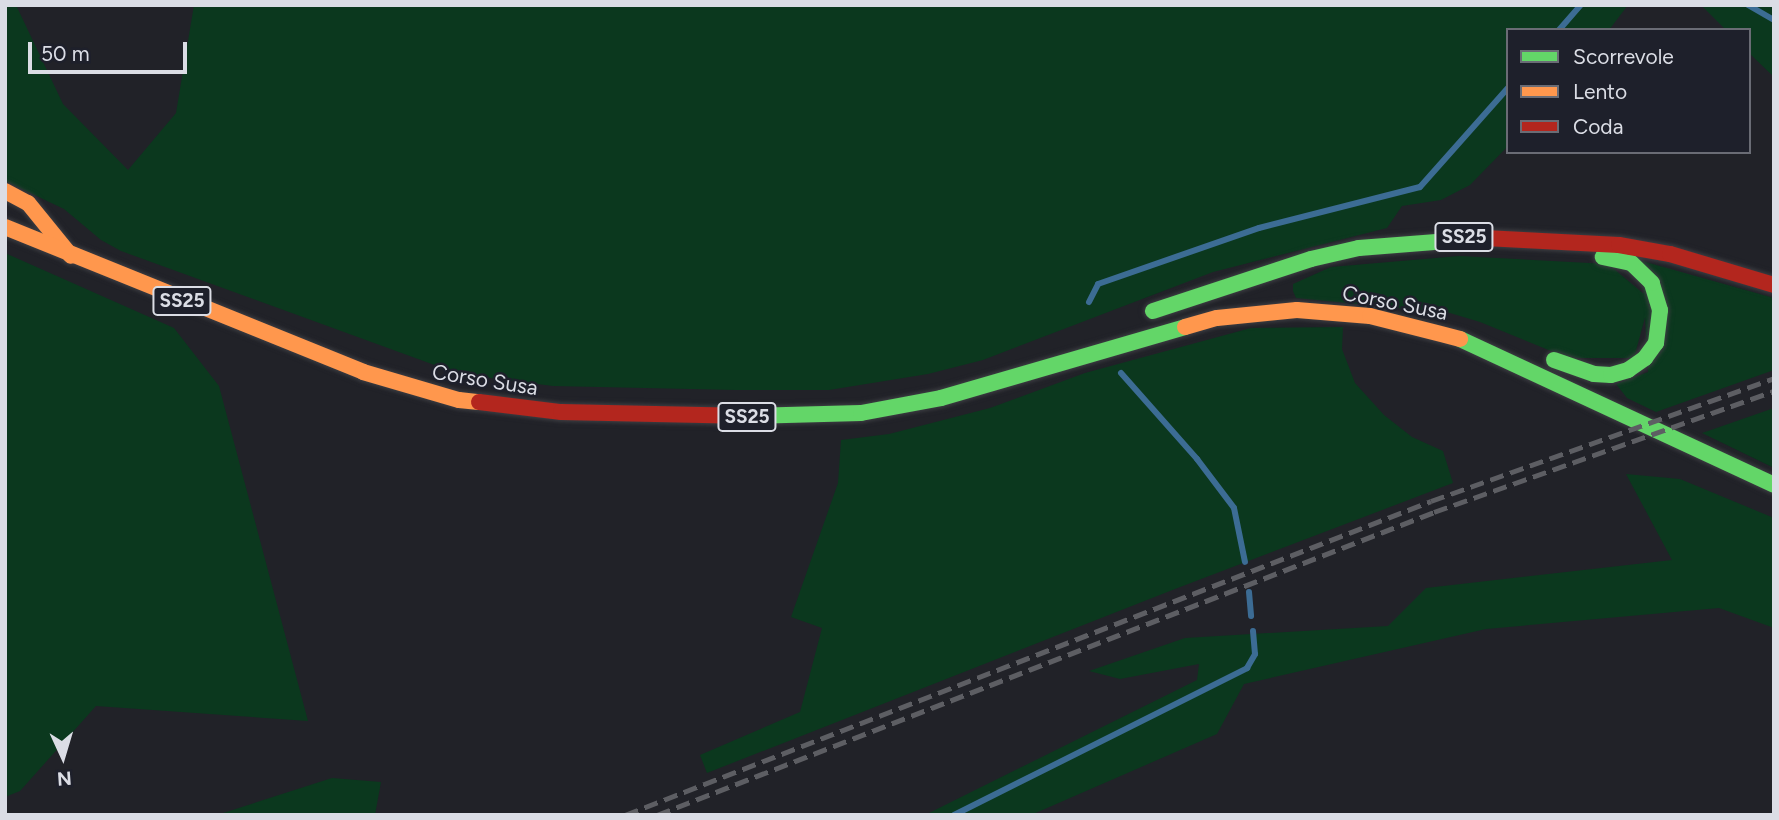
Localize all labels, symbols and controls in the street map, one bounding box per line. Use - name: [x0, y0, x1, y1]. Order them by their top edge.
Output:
- scale bar: [32, 28, 191, 72]
- legend: [1506, 28, 1751, 154]
- text: 50 m: [41, 41, 90, 66]
- text: Scorrevole: [1573, 44, 1674, 69]
- text: Lento: [1573, 79, 1627, 104]
- text: Coda: [1573, 114, 1623, 139]
- road number: SS25: [1434, 221, 1494, 252]
- street label: Corso Susa: [1340, 280, 1450, 326]
- road number: SS25: [152, 286, 212, 316]
- street label: Corso Susa: [430, 359, 540, 401]
- road number: SS25: [717, 402, 777, 432]
- north arrow: [28, 722, 98, 792]
- text: N: [56, 766, 73, 790]

